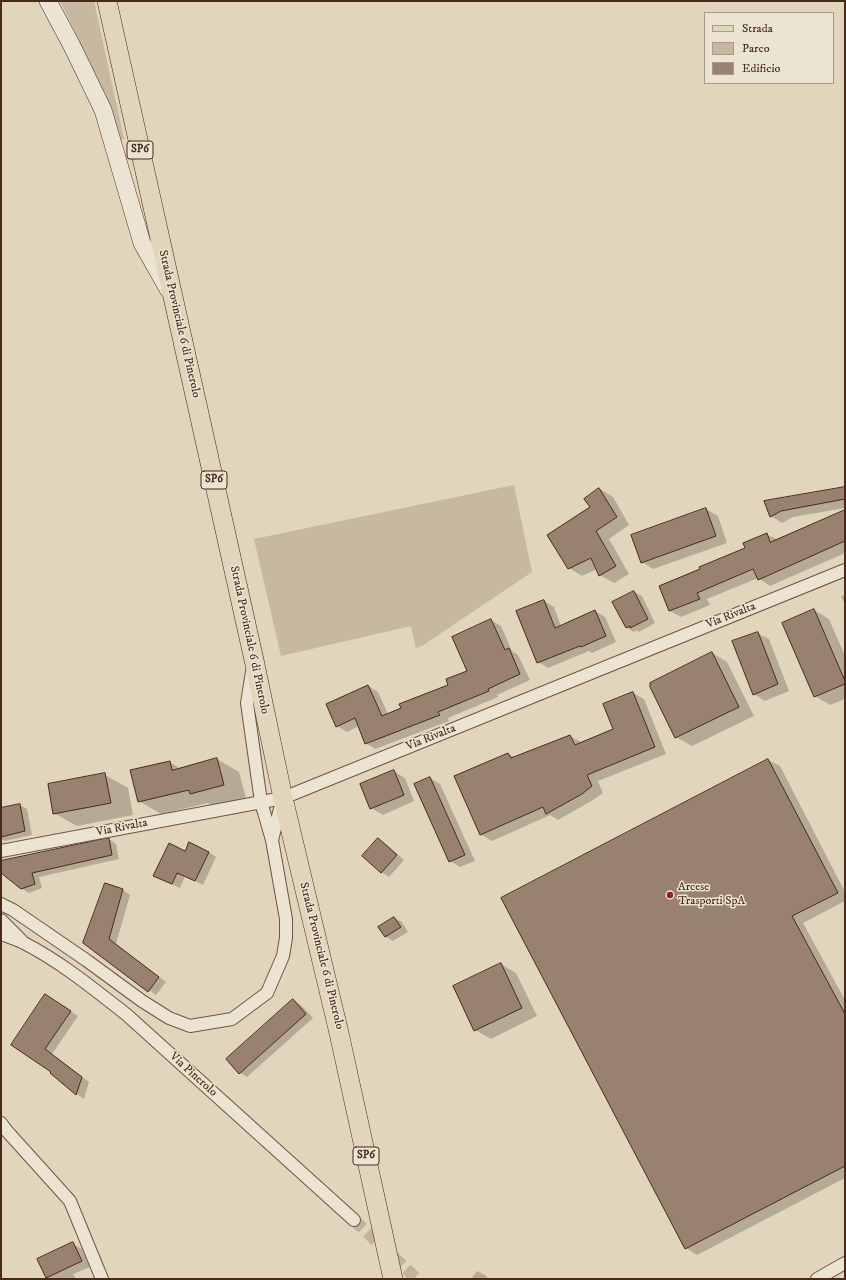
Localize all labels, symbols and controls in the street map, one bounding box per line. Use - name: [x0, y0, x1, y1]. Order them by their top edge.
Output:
- legend: [704, 12, 834, 84]
- text: Strada: [742, 21, 773, 36]
- text: Parco: [742, 41, 770, 56]
- text: Edificio: [742, 61, 780, 76]
- road number: SP6: [127, 141, 153, 159]
- street label: Strada Provinciale 6 di Pinerolo: [155, 249, 203, 399]
- road number: SP6: [201, 471, 227, 489]
- street label: Strada Provinciale 6 di Pinerolo: [226, 565, 272, 715]
- street label: Via Rivalta: [704, 600, 758, 632]
- street label: Via Rivalta: [404, 722, 458, 754]
- street label: Via Rivalta: [95, 816, 149, 840]
- street label: Strada Provinciale 6 di Pinerolo: [296, 881, 346, 1031]
- place label: Arcese Trasporti SpA: [678, 881, 745, 909]
- marker: Arcese Trasporti SpA: [665, 890, 675, 900]
- street label: Via Pinerolo: [166, 1050, 220, 1100]
- road number: SP6: [353, 1147, 379, 1165]

